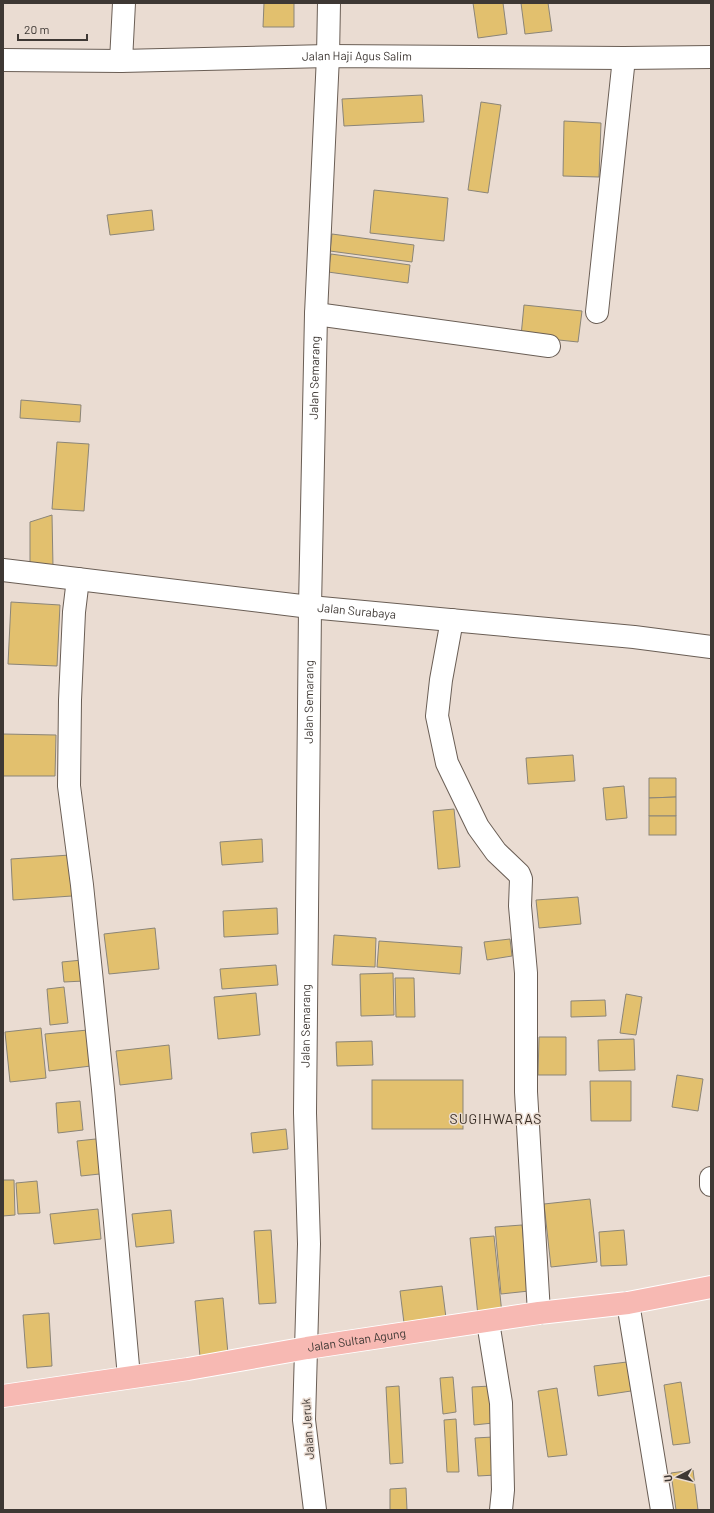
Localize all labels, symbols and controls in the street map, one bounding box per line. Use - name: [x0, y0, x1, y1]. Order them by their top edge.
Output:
- scale bar: [18, 16, 87, 42]
- text: 20 m: [24, 22, 50, 36]
- street label: Jalan Haji Agus Salim: [302, 48, 412, 63]
- street label: Jalan Semarang: [306, 336, 322, 420]
- street label: Jalan Surabaya: [317, 600, 397, 621]
- street label: Jalan Semarang: [301, 660, 315, 744]
- street label: Jalan Semarang: [297, 984, 312, 1068]
- district label: SUGIHWARAS: [449, 1110, 543, 1127]
- street label: Jalan Sultan Agung: [306, 1325, 407, 1354]
- street label: Jalan Jeruk: [298, 1398, 316, 1460]
- north arrow: [658, 1457, 698, 1497]
- text: U: [661, 1474, 674, 1483]

